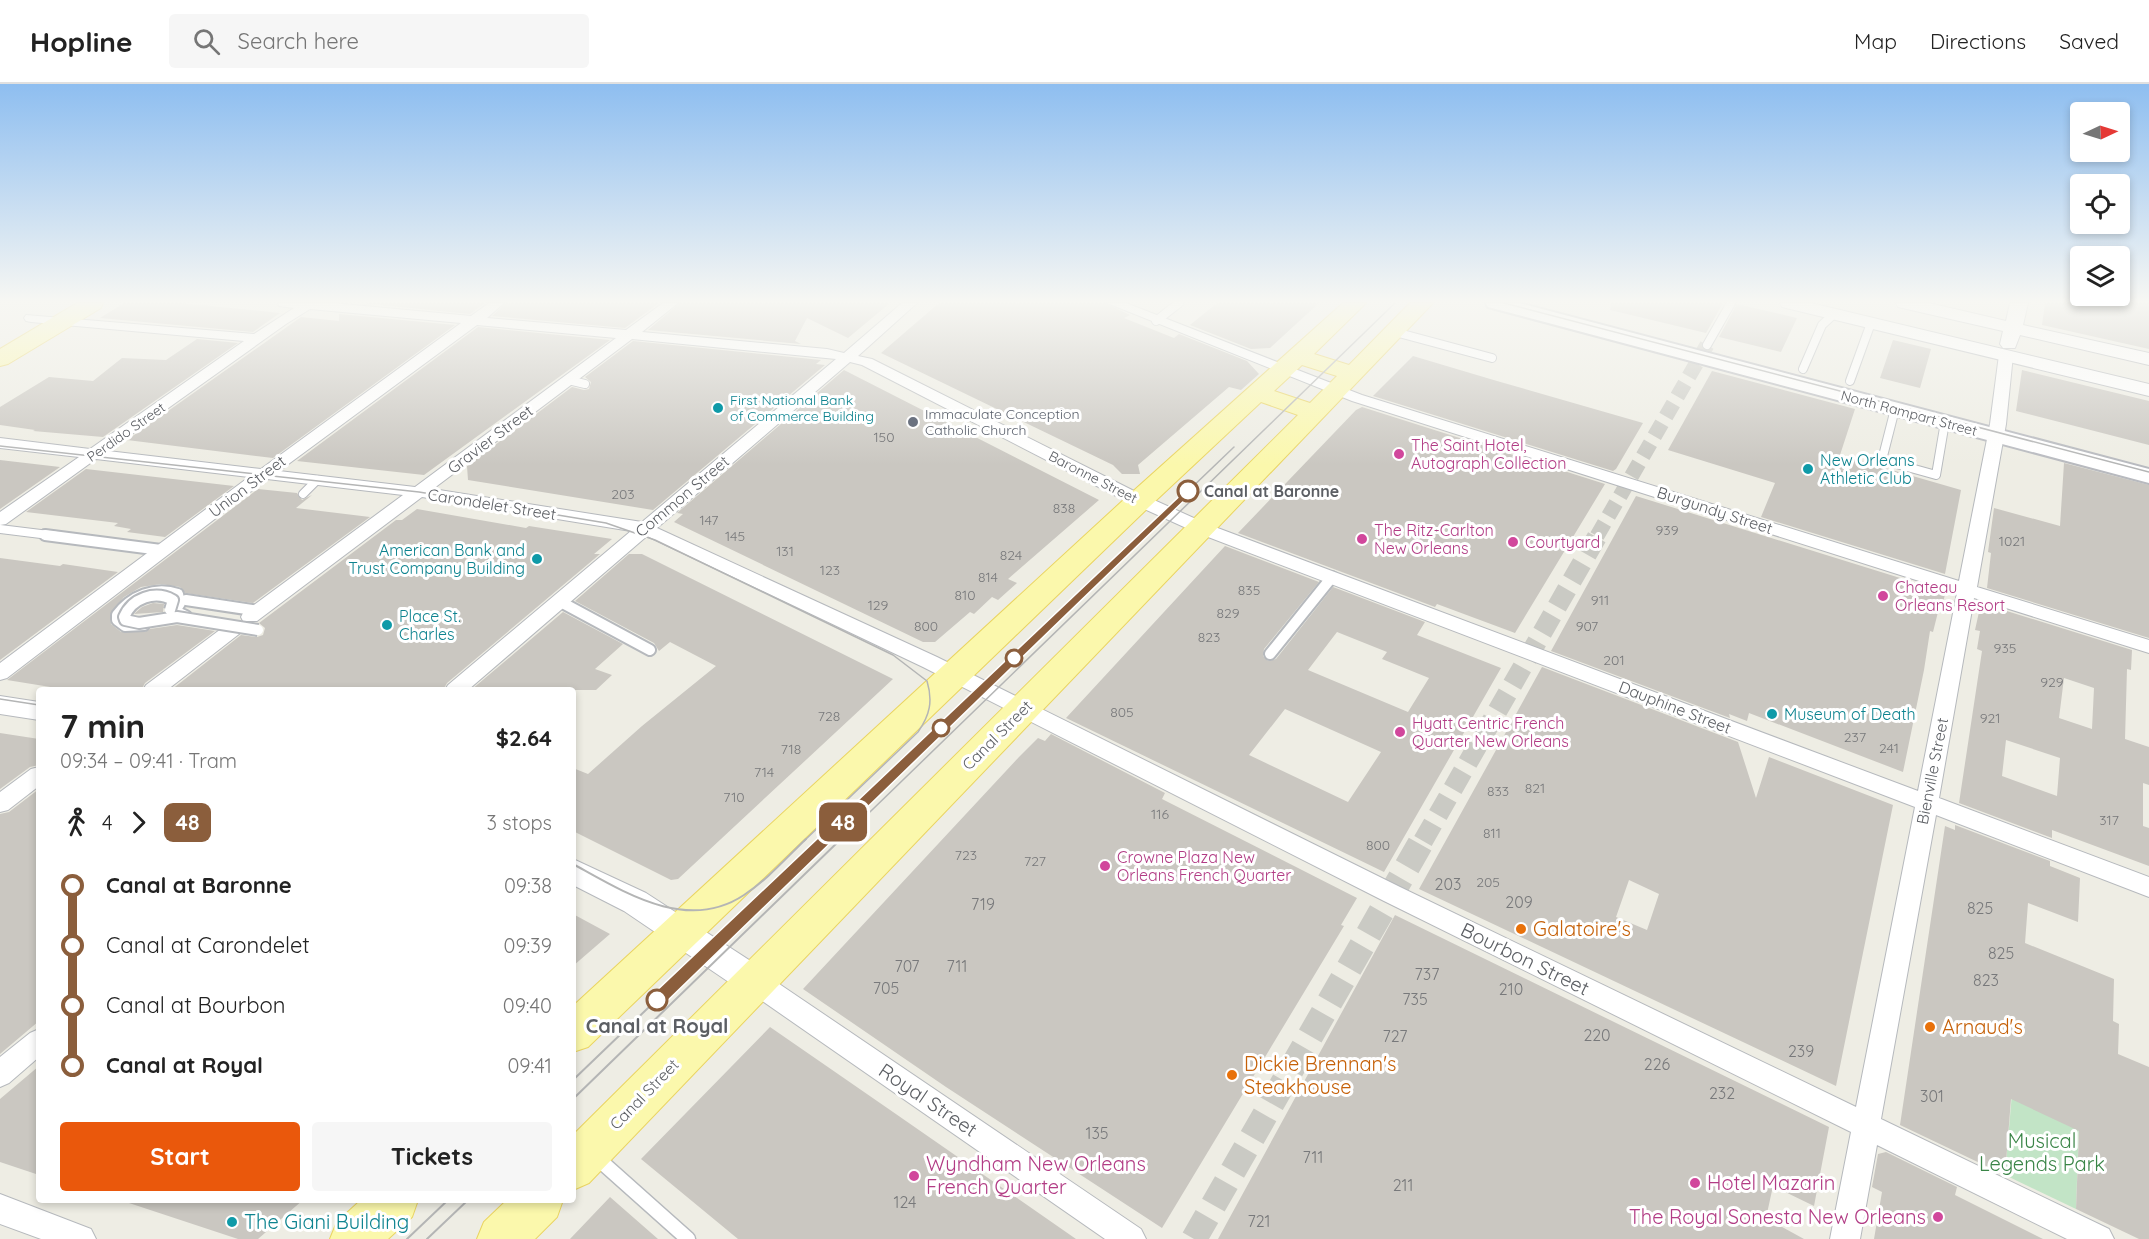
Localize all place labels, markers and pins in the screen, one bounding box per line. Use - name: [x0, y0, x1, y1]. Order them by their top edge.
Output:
- place label: First National Bank of Commerce Building: [730, 391, 874, 425]
- marker: First National Bank of Commerce Building: [711, 401, 725, 415]
- place label: Immaculate Conception Catholic Church: [925, 405, 1079, 439]
- marker: Immaculate Conception Catholic Church: [906, 415, 920, 429]
- place label: The Saint Hotel, Autograph Collection: [1411, 435, 1567, 473]
- marker: The Saint Hotel, Autograph Collection: [1392, 447, 1406, 461]
- place label: New Orleans Athletic Club: [1820, 450, 1915, 488]
- marker: New Orleans Athletic Club: [1801, 462, 1815, 476]
- marker: Canal at Baronne: [1177, 480, 1199, 502]
- place label: Canal at Baronne: [1204, 481, 1339, 501]
- place label: The Ritz-Carlton New Orleans: [1374, 520, 1494, 558]
- marker: The Ritz-Carlton New Orleans: [1355, 532, 1369, 546]
- place label: Courtyard: [1525, 532, 1600, 552]
- marker: Courtyard: [1506, 535, 1520, 549]
- place label: American Bank and Trust Company Building: [348, 540, 525, 578]
- marker: American Bank and Trust Company Building: [530, 552, 544, 566]
- place label: Chateau Orleans Resort: [1895, 577, 2005, 615]
- marker: Chateau Orleans Resort: [1876, 589, 1890, 603]
- place label: Place St. Charles: [399, 606, 461, 644]
- marker: Place St. Charles: [380, 618, 394, 632]
- unlabelled marker: [1005, 649, 1023, 667]
- place label: Museum of Death: [1784, 704, 1916, 724]
- marker: Museum of Death: [1765, 707, 1779, 721]
- place label: Hyatt Centric French Quarter New Orleans: [1412, 713, 1569, 751]
- unlabelled marker: [932, 719, 950, 737]
- marker: Hyatt Centric French Quarter New Orleans: [1393, 725, 1407, 739]
- place label: Crowne Plaza New Orleans French Quarter: [1117, 847, 1292, 885]
- marker: Crowne Plaza New Orleans French Quarter: [1098, 859, 1112, 873]
- place label: Galatoire's: [1533, 916, 1631, 941]
- marker: Galatoire's: [1514, 922, 1528, 936]
- marker: Canal at Royal: [646, 989, 668, 1011]
- place label: Canal at Royal: [586, 1013, 728, 1038]
- place label: Arnaud's: [1942, 1014, 2023, 1039]
- marker: Arnaud's: [1923, 1020, 1937, 1034]
- place label: Dickie Brennan's Steakhouse: [1244, 1051, 1396, 1099]
- marker: Dickie Brennan's Steakhouse: [1225, 1068, 1239, 1082]
- place label: Wyndham New Orleans French Quarter: [926, 1151, 1146, 1199]
- marker: Wyndham New Orleans French Quarter: [907, 1169, 921, 1183]
- place label: Hotel Mazarin: [1707, 1170, 1835, 1195]
- marker: Hotel Mazarin: [1688, 1176, 1702, 1190]
- place label: The Royal Sonesta New Orleans: [1629, 1204, 1926, 1229]
- place label: The Giani Building: [244, 1209, 409, 1234]
- marker: The Royal Sonesta New Orleans: [1931, 1210, 1945, 1224]
- marker: The Giani Building: [225, 1215, 239, 1229]

